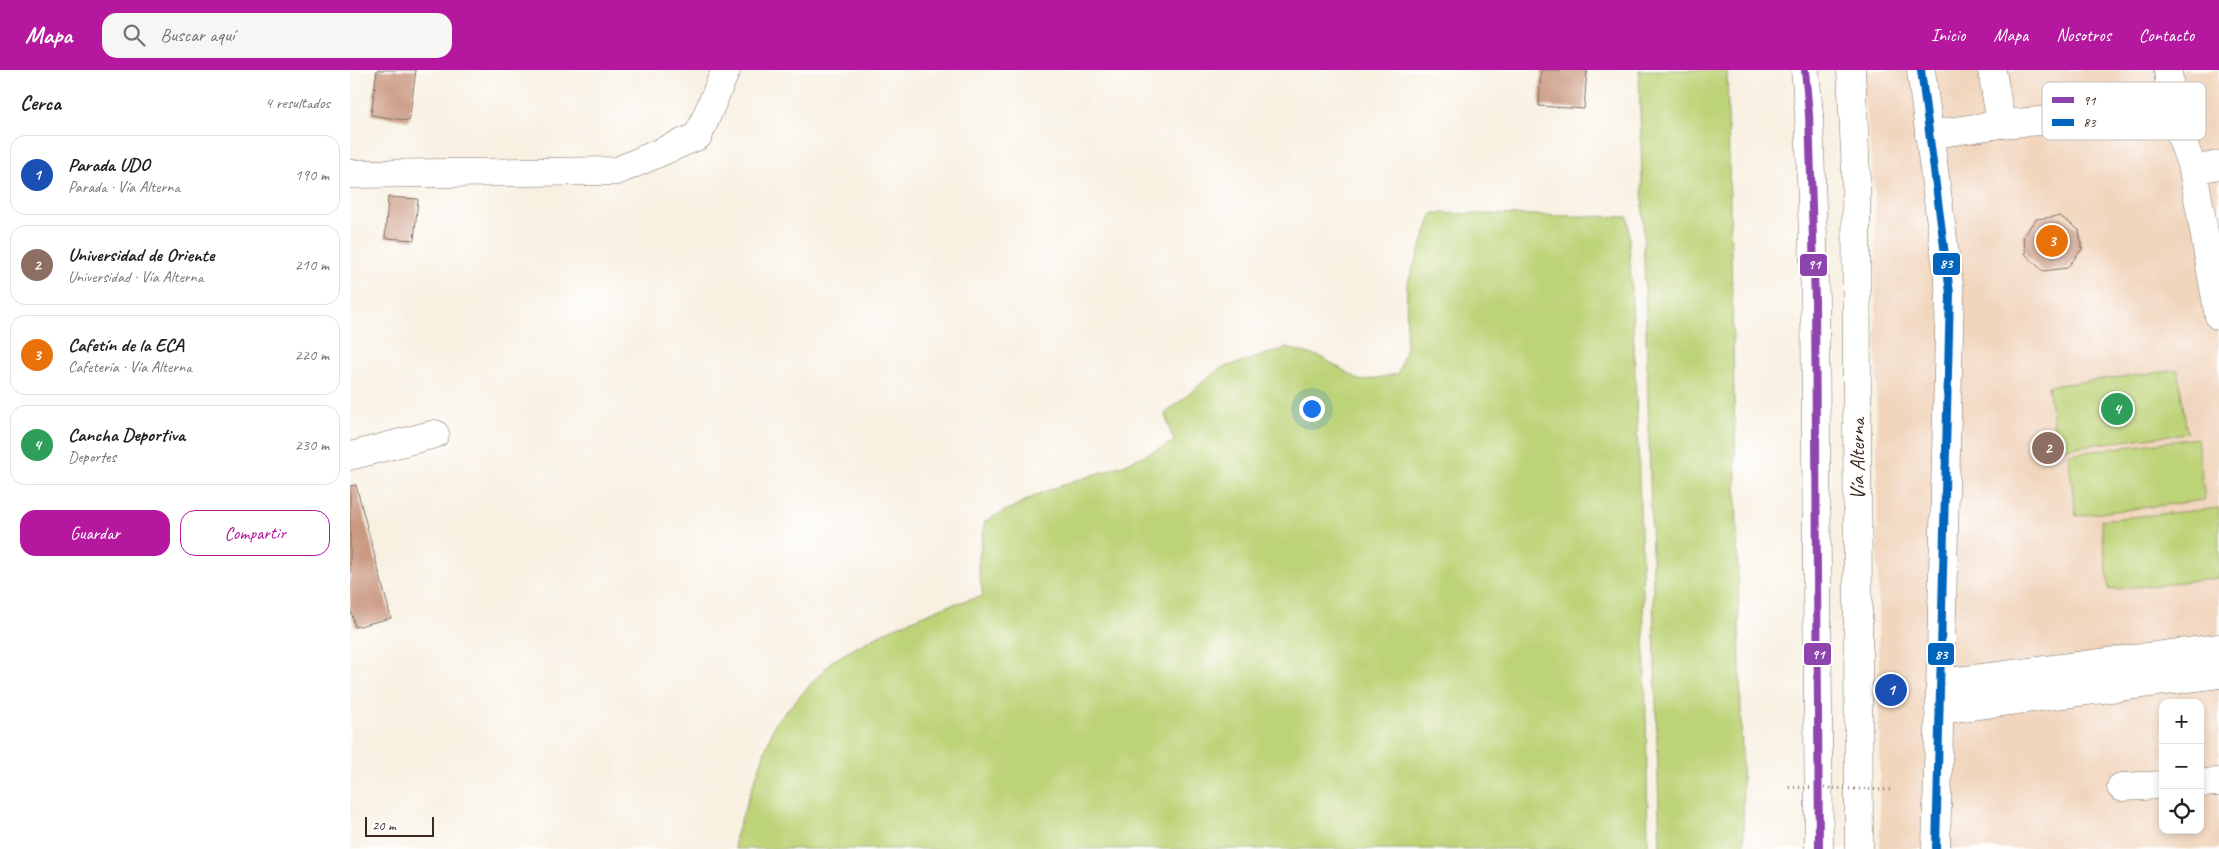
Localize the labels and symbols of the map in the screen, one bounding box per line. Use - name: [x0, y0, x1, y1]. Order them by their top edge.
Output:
- legend: [2042, 82, 2206, 140]
- text: 91: [2083, 92, 2096, 109]
- text: 83: [2083, 114, 2097, 131]
- pin: 3: [2036, 222, 2068, 260]
- line badge: 83: [1932, 252, 1961, 276]
- line badge: 91: [1799, 253, 1828, 277]
- text: 83: [1940, 255, 1954, 272]
- text: 91: [1808, 256, 1822, 273]
- pin: 4: [2101, 390, 2133, 428]
- your location: [1299, 396, 1325, 422]
- street label: Vía Alterna: [1844, 416, 1870, 500]
- pin: 2: [2032, 429, 2064, 467]
- line badge: 91: [1803, 642, 1832, 666]
- line badge: 83: [1927, 642, 1955, 666]
- text: 91: [1812, 646, 1826, 663]
- text: 83: [1935, 646, 1949, 663]
- pin: 1: [1875, 671, 1907, 709]
- scale bar: [365, 814, 434, 837]

